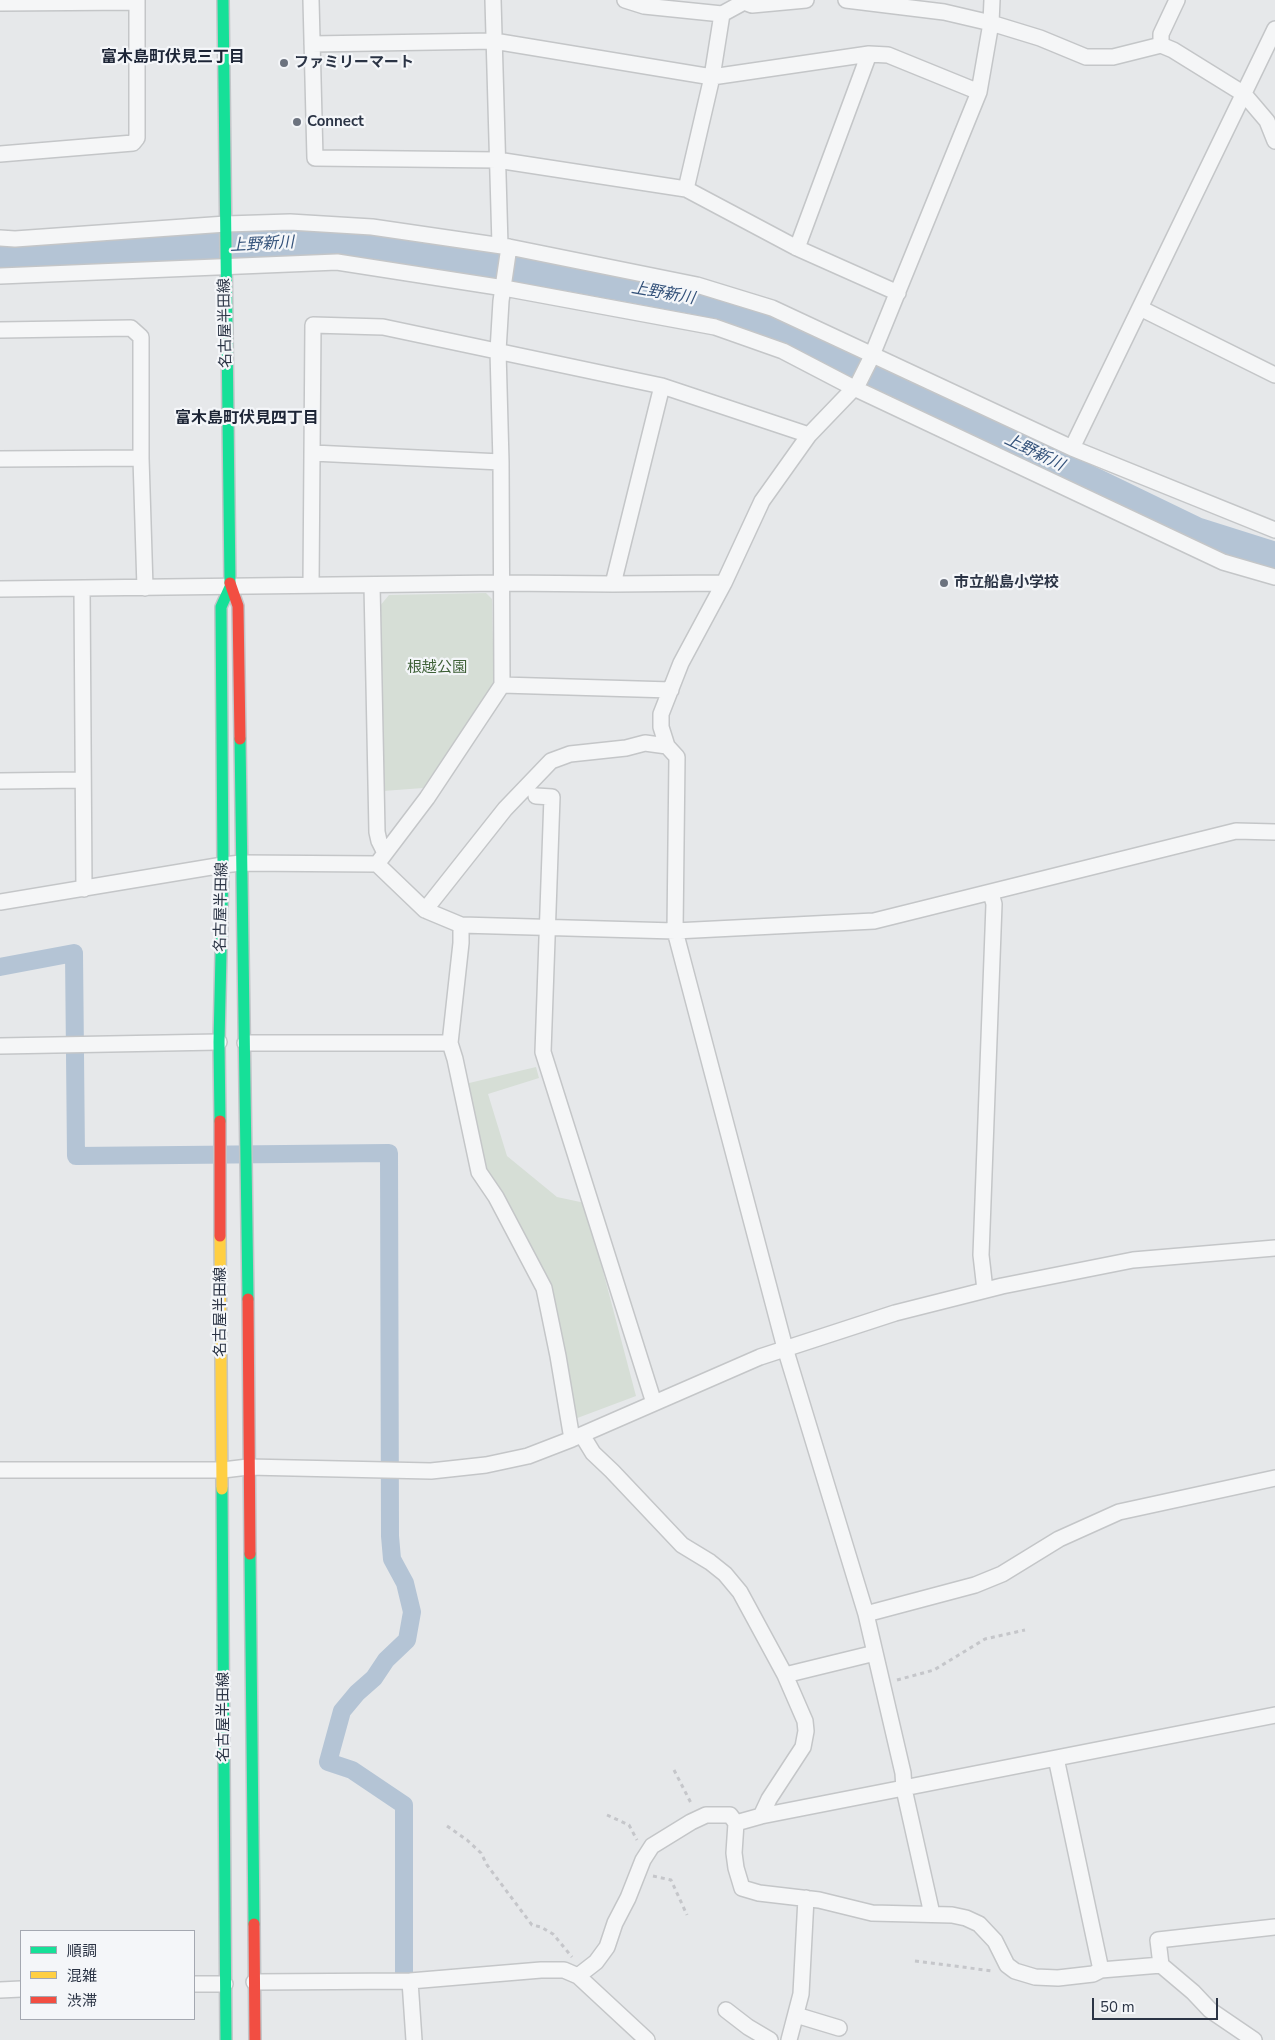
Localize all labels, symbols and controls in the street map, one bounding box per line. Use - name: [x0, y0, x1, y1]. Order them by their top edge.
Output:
- district label: 富木島町伏見三丁目: [101, 48, 245, 68]
- place label: ファミリーマート: [294, 54, 414, 72]
- marker: ファミリーマート: [278, 57, 290, 69]
- place label: Connect: [307, 113, 364, 131]
- marker: Connect: [291, 116, 303, 128]
- water label: 上野新川: [230, 234, 294, 256]
- street label: 名古屋半田線: [216, 278, 236, 368]
- water label: 上野新川: [630, 279, 696, 309]
- district label: 富木島町伏見四丁目: [175, 409, 319, 429]
- water label: 上野新川: [1001, 430, 1067, 476]
- place label: 市立船島小学校: [954, 574, 1059, 592]
- marker: 市立船島小学校: [938, 577, 950, 589]
- park label: 根越公園: [407, 659, 467, 677]
- street label: 名古屋半田線: [212, 862, 232, 952]
- street label: 名古屋半田線: [212, 1267, 230, 1357]
- street label: 名古屋半田線: [215, 1672, 233, 1762]
- legend: [20, 1930, 195, 2020]
- text: 順調: [67, 1941, 97, 1961]
- text: 混雑: [67, 1966, 97, 1986]
- scale bar: [1095, 1988, 1221, 2020]
- text: 渋滞: [67, 1991, 97, 2011]
- text: 50 m: [1100, 1997, 1135, 2017]

